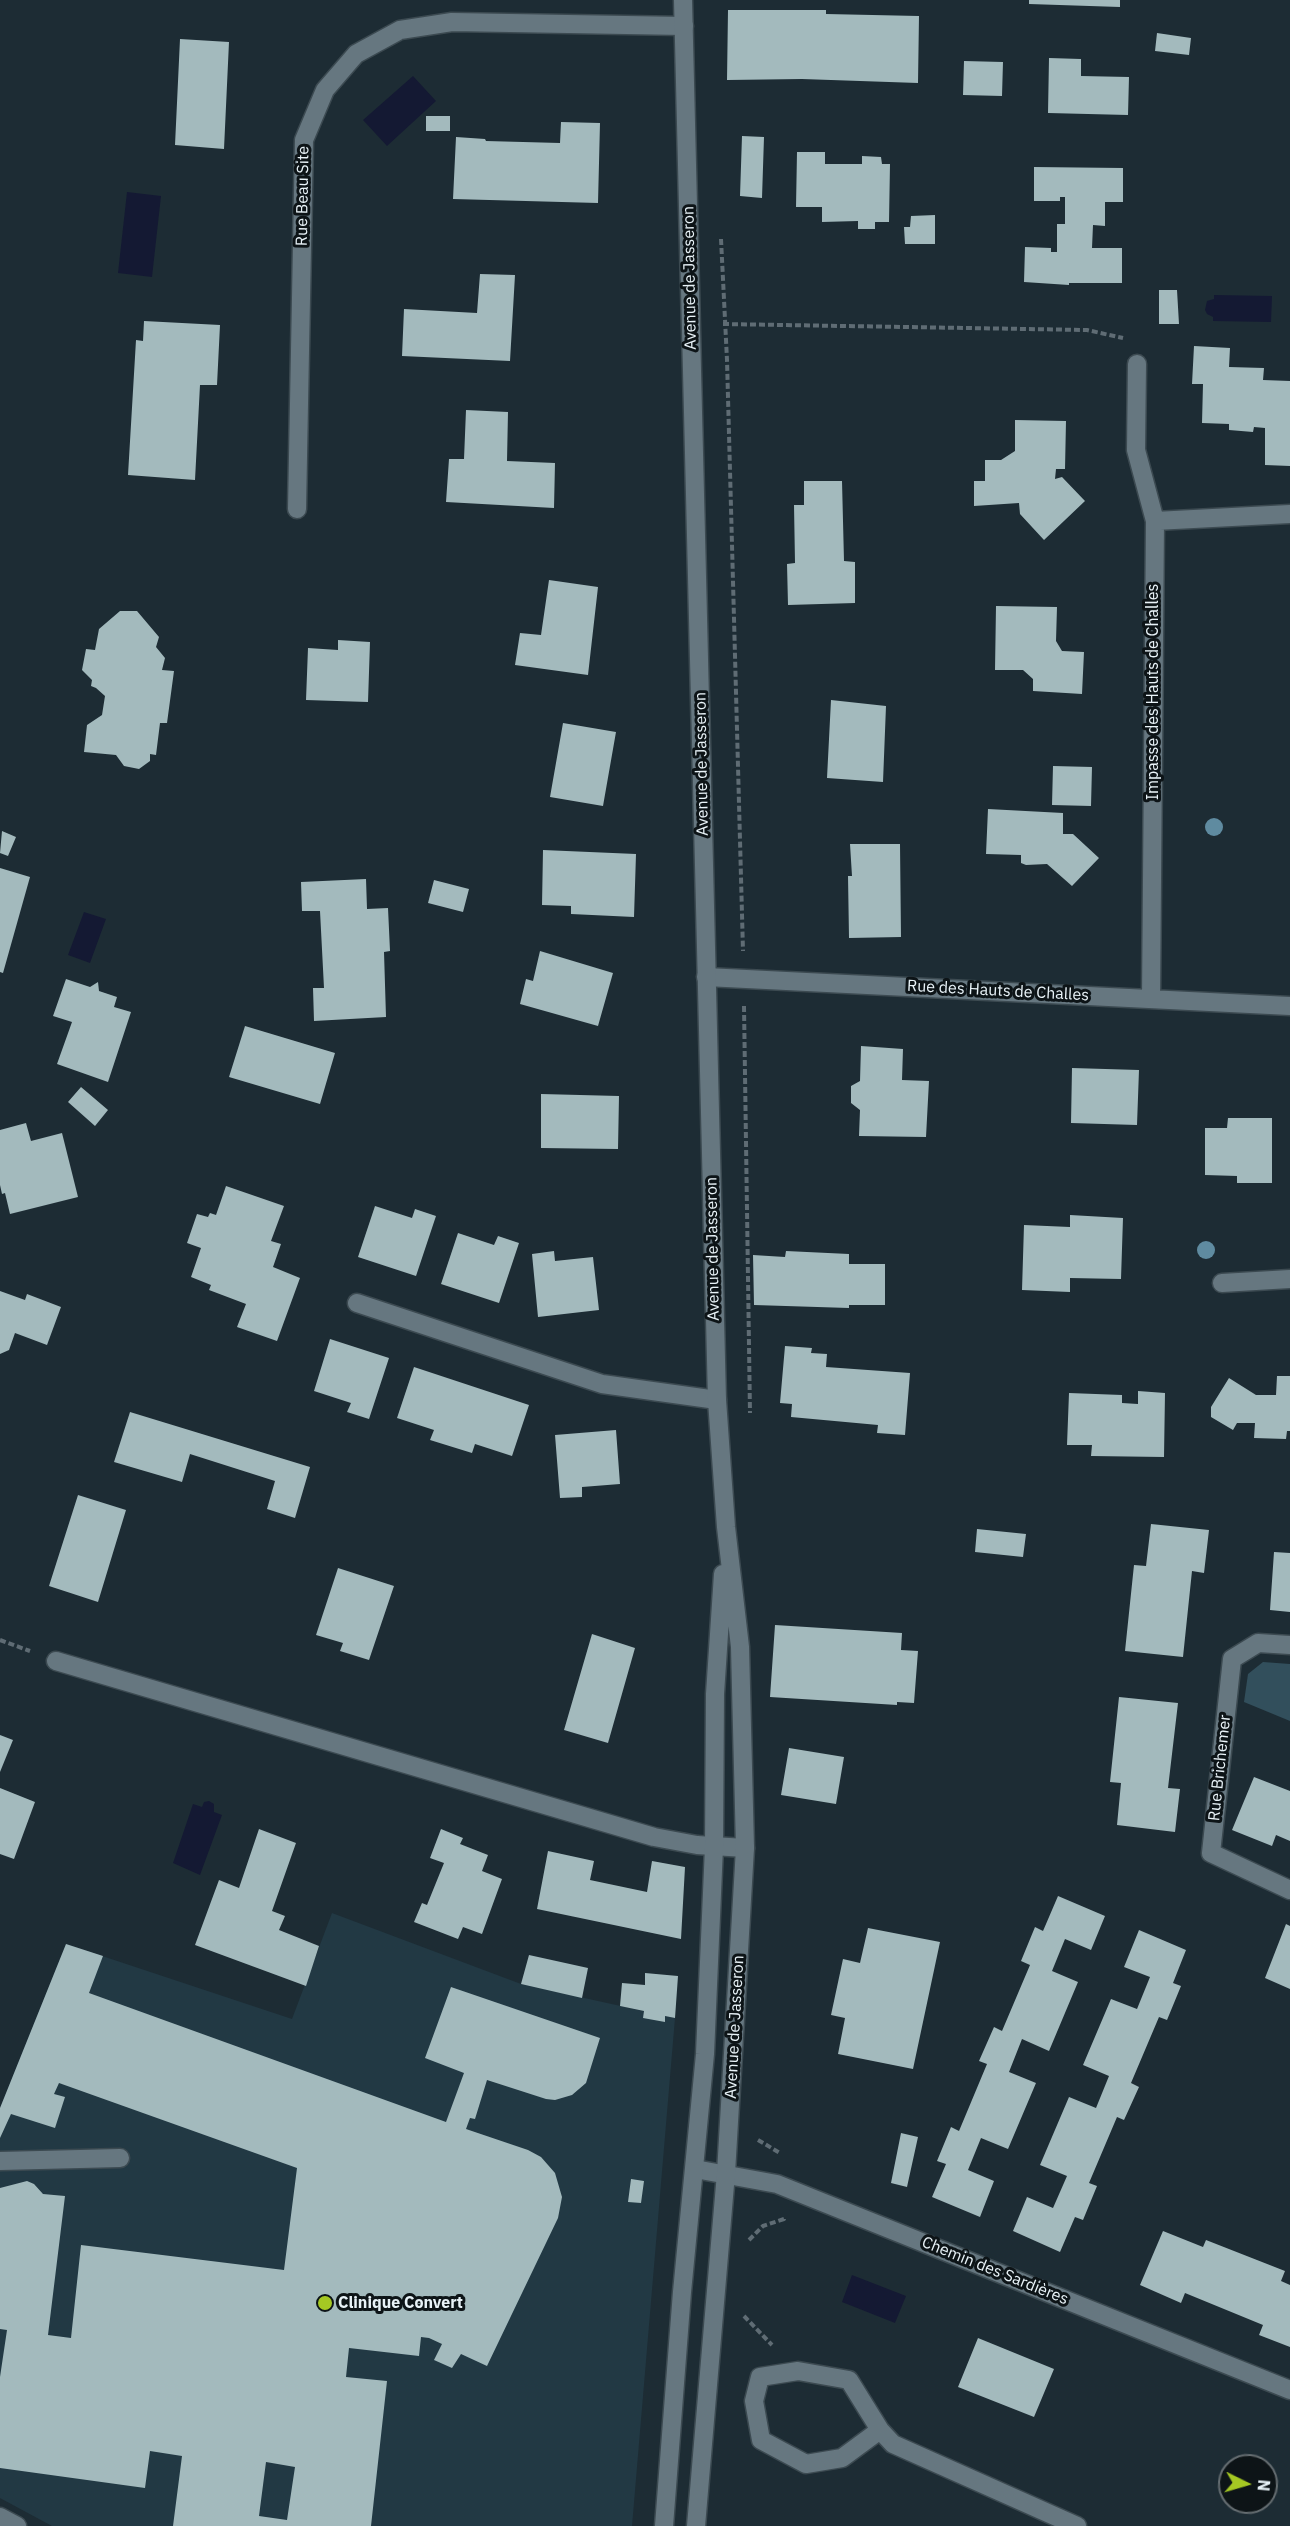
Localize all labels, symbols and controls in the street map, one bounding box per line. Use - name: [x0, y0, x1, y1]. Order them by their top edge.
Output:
- street label: Rue Beau Site: [293, 146, 313, 246]
- street label: Avenue de Jasseron: [679, 206, 701, 350]
- street label: Impasse des Hauts de Challes: [1143, 584, 1163, 800]
- street label: Avenue de Jasseron: [691, 692, 713, 836]
- street label: Rue des Hauts de Challes: [906, 977, 1090, 1005]
- street label: Avenue de Jasseron: [702, 1177, 724, 1321]
- street label: Rue Brichemer: [1205, 1714, 1235, 1822]
- street label: Avenue de Jasseron: [722, 1955, 748, 2099]
- street label: Chemin des Sardières: [919, 2233, 1071, 2309]
- place label: Clinique Convert: [338, 2293, 463, 2313]
- marker: Clinique Convert: [316, 2294, 334, 2312]
- north arrow: [1218, 2454, 1278, 2514]
- text: N: [1253, 2479, 1274, 2492]

